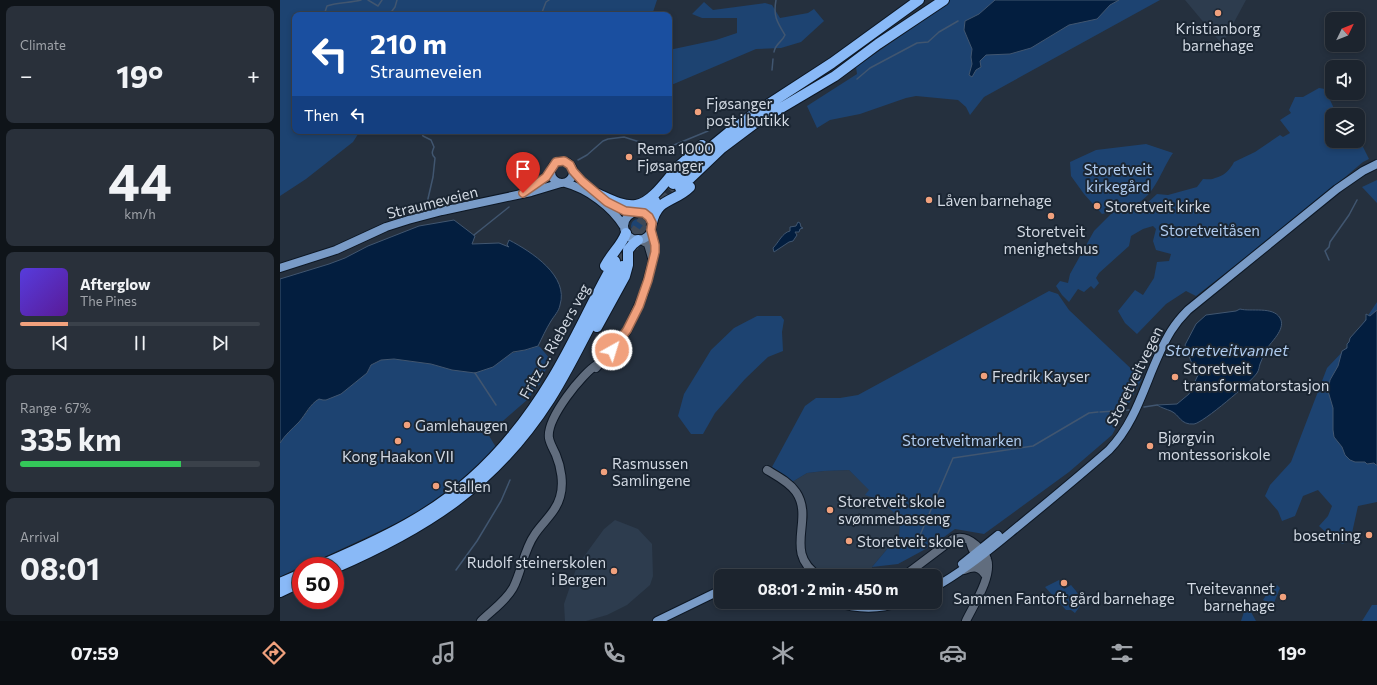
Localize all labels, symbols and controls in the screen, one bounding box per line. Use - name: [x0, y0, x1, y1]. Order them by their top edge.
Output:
- marker: Kristianborg barnehage: [1213, 8, 1223, 18]
- north arrow: [1325, 12, 1365, 52]
- map controls: [1325, 12, 1365, 148]
- place label: Kristianborg barnehage: [1175, 19, 1261, 54]
- text: 210 m: [370, 26, 447, 60]
- icon: left: [304, 28, 356, 80]
- text: Climate: [20, 37, 66, 53]
- text: 19°: [116, 57, 163, 94]
- text: Straumeveien: [370, 60, 482, 82]
- button: sound: [1325, 60, 1365, 100]
- text: −: [20, 62, 33, 89]
- text: +: [247, 62, 260, 89]
- place label: Fjøsanger post i butikk: [706, 94, 790, 129]
- icon: left: [347, 104, 369, 126]
- text: Then: [304, 106, 339, 124]
- marker: Fjøsanger post i butikk: [693, 107, 703, 117]
- button: layers: [1325, 108, 1365, 148]
- place label: Rema 1000 Fjøsanger: [637, 139, 714, 174]
- text: 44: [108, 148, 172, 212]
- pin: [506, 152, 540, 193]
- marker: Rema 1000 Fjøsanger: [624, 152, 634, 162]
- icon: arrive: [512, 158, 534, 180]
- park label: Storetveit kirkegård: [1084, 160, 1152, 195]
- street label: Straumeveien: [385, 182, 479, 222]
- place label: Låven barnehage: [937, 191, 1052, 209]
- marker: Låven barnehage: [924, 195, 934, 205]
- place label: Storetveit kirke: [1105, 197, 1210, 215]
- marker: Storetveit kirke: [1092, 201, 1102, 211]
- text: km/h: [124, 206, 156, 222]
- marker: Storetveit menighetshus: [1046, 211, 1056, 221]
- park label: Storetveitåsen: [1160, 221, 1260, 239]
- place label: Storetveit menighetshus: [1004, 222, 1099, 257]
- text: Afterglow: [80, 275, 150, 293]
- street label: Fritz C. Riebers veg: [515, 280, 593, 402]
- text: The Pines: [80, 293, 137, 309]
- street label: Storetveitvegen: [1102, 323, 1166, 429]
- position arrow: [591, 329, 633, 371]
- icon: previous: [49, 332, 71, 354]
- icon: pause: [129, 332, 151, 354]
- icon: next: [209, 332, 231, 354]
- water label: Storetveitvannet: [1165, 340, 1289, 359]
- place label: Storetveit transformatorstasjon: [1183, 359, 1329, 394]
- place label: Fredrik Kayser: [992, 367, 1090, 385]
- marker: Fredrik Kayser: [979, 371, 989, 381]
- marker: Storetveit transformatorstasjon: [1170, 372, 1180, 382]
- text: Range · 67%: [20, 400, 91, 416]
- place label: Gamlehaugen: [415, 416, 508, 434]
- text: 335 km: [20, 420, 121, 457]
- marker: Gamlehaugen: [402, 420, 412, 430]
- place label: Bjørgvin montessoriskole: [1158, 428, 1270, 463]
- park label: Storetveitmarken: [902, 431, 1022, 449]
- marker: Kong Haakon VII: [393, 436, 403, 446]
- marker: Bjørgvin montessoriskole: [1145, 441, 1155, 451]
- place label: Kong Haakon VII: [342, 447, 454, 465]
- place label: Rasmussen Samlingene: [612, 454, 690, 489]
- marker: Rasmussen Samlingene: [599, 467, 609, 477]
- place label: Stallen: [444, 477, 491, 495]
- marker: Stallen: [431, 481, 441, 491]
- place label: Storetveit skole svømmebasseng: [838, 492, 950, 527]
- marker: Storetveit skole svømmebasseng: [825, 505, 835, 515]
- place label: bosetning: [1293, 526, 1361, 544]
- text: Arrival: [20, 529, 59, 545]
- marker: bosetning: [1364, 530, 1374, 540]
- place label: Storetveit skole: [857, 532, 964, 550]
- marker: Storetveit skole: [844, 536, 854, 546]
- text: 08:01: [20, 549, 100, 586]
- place label: Rudolf steinerskolen i Bergen: [467, 553, 606, 588]
- speed limit sign: 50: [292, 557, 344, 609]
- marker: Rudolf steinerskolen i Bergen: [609, 566, 619, 576]
- marker: Sammen Fantoft gård barnehage: [1059, 578, 1069, 588]
- place label: Tveitevannet barnehage: [1187, 579, 1275, 614]
- text: 08:01 · 2 min · 450 m: [758, 580, 898, 598]
- place label: Sammen Fantoft gård barnehage: [953, 589, 1175, 607]
- marker: Tveitevannet barnehage: [1278, 592, 1288, 602]
- icon: directions: [260, 639, 288, 667]
- icon: music: [430, 639, 458, 667]
- icon: phone: [600, 639, 628, 667]
- icon: climate: [769, 639, 797, 667]
- icon: car: [939, 639, 967, 667]
- icon: filters: [1108, 639, 1136, 667]
- text: 07:59: [71, 642, 119, 664]
- text: 19°: [1278, 642, 1306, 664]

